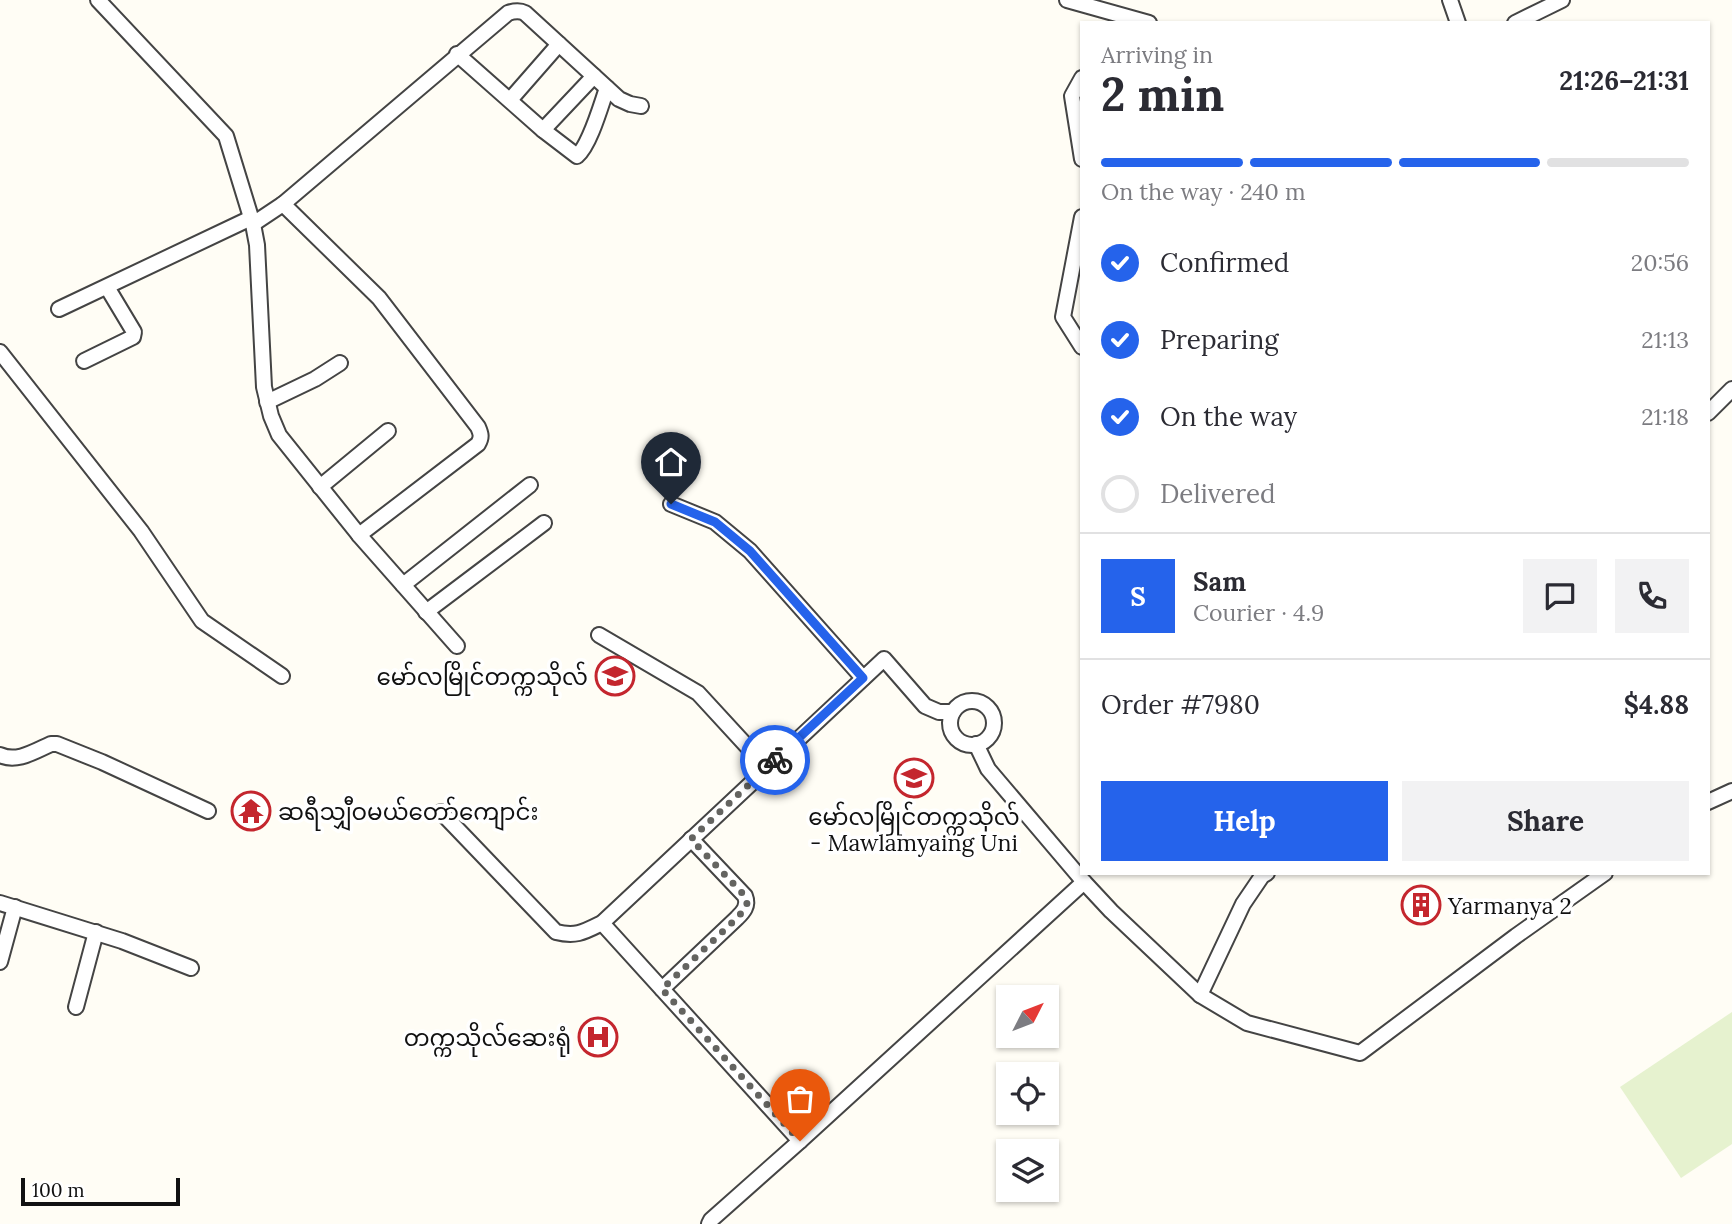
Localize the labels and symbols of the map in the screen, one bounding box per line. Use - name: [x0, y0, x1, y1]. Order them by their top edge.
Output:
- pin: [641, 432, 701, 504]
- school or university icon: မော်လမြိုင်တက္ကသိုလ်: [594, 655, 636, 697]
- place label: မော်လမြိုင်တက္ကသိုလ်: [377, 661, 588, 696]
- courier: [740, 725, 810, 795]
- school or university icon: မော်လမြိုင်တက္ကသိုလ် - Mawlamyaing Uni: [893, 757, 935, 799]
- temple icon: ဆရီသျှီဝမယ်တော်ကျောင်း: [230, 790, 272, 832]
- place label: ဆရီသျှီဝမယ်တော်ကျောင်း: [278, 796, 538, 831]
- place label: မော်လမြိုင်တက္ကသိုလ် - Mawlamyaing Uni: [808, 801, 1020, 857]
- building icon: Yarmanya 2: [1400, 884, 1442, 926]
- place label: Yarmanya 2: [1447, 891, 1572, 920]
- north arrow: [996, 985, 1059, 1048]
- hospital icon: တက္ကသိုလ်ဆေးရုံ: [577, 1016, 619, 1058]
- place label: တက္ကသိုလ်ဆေးရုံ: [404, 1022, 571, 1057]
- pin: [770, 1069, 830, 1141]
- scale bar: [21, 1175, 180, 1207]

